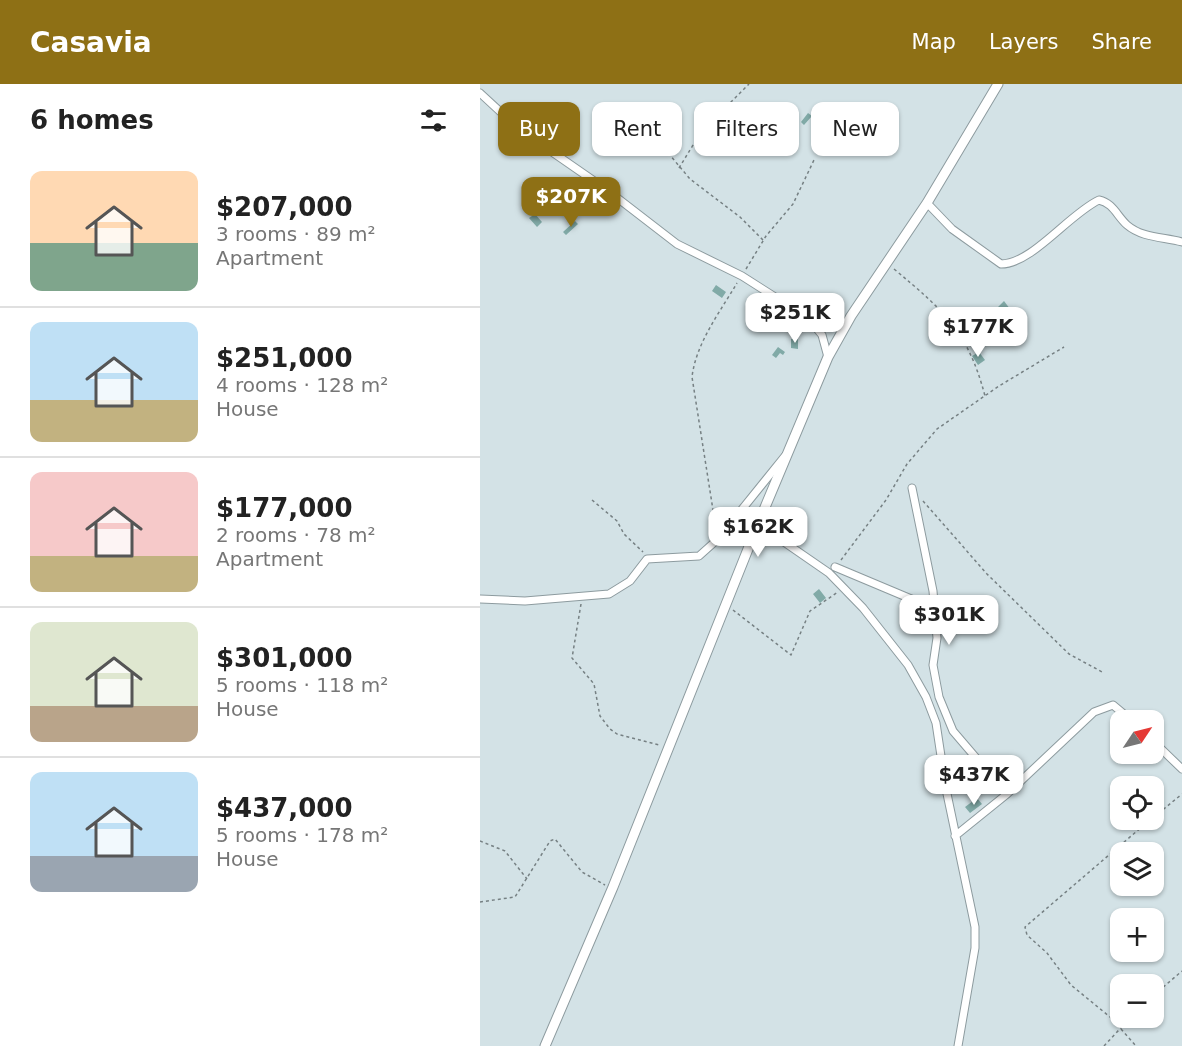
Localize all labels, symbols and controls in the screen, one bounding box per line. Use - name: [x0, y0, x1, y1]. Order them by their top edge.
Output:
- text: Casavia: [30, 26, 152, 59]
- text: Map: [912, 30, 956, 54]
- text: Layers: [989, 30, 1058, 54]
- text: Share: [1091, 30, 1152, 54]
- chip: Buy: [498, 102, 580, 156]
- chip: Rent: [592, 102, 682, 156]
- chip: Filters: [694, 102, 799, 156]
- chip: New: [811, 102, 899, 156]
- icon: filters: [417, 104, 450, 137]
- text: 6 homes: [30, 105, 154, 135]
- pin: $207K: [529, 177, 613, 228]
- text: $207K: [535, 184, 607, 208]
- text: $207,000: [216, 192, 353, 222]
- icon: home: [78, 195, 150, 267]
- text: 3 rooms · 89 m²: [216, 222, 376, 246]
- text: Apartment: [216, 246, 323, 270]
- pin: $251K: [753, 293, 837, 344]
- text: $251K: [759, 300, 831, 324]
- pin: $177K: [936, 307, 1020, 358]
- text: $177K: [942, 314, 1014, 338]
- text: $251,000: [216, 343, 353, 373]
- icon: home: [78, 346, 150, 418]
- text: 4 rooms · 128 m²: [216, 373, 388, 397]
- text: House: [216, 397, 279, 421]
- text: $177,000: [216, 493, 353, 523]
- icon: home: [78, 496, 150, 568]
- pin: $162K: [716, 507, 800, 558]
- text: $162K: [722, 514, 794, 538]
- text: 2 rooms · 78 m²: [216, 523, 376, 547]
- text: Apartment: [216, 547, 323, 571]
- pin: $301K: [907, 595, 991, 646]
- text: $301K: [913, 602, 985, 626]
- text: $301,000: [216, 643, 353, 673]
- icon: home: [78, 646, 150, 718]
- text: 5 rooms · 118 m²: [216, 673, 388, 697]
- text: House: [216, 697, 279, 721]
- north arrow: [1110, 710, 1164, 764]
- map controls: [1110, 710, 1164, 1028]
- pin: $437K: [932, 755, 1016, 806]
- text: $437K: [938, 762, 1010, 786]
- button: locate: [1110, 776, 1164, 830]
- text: $437,000: [216, 793, 353, 823]
- icon: home: [78, 796, 150, 868]
- text: 5 rooms · 178 m²: [216, 823, 388, 847]
- button: layers: [1110, 842, 1164, 896]
- text: House: [216, 847, 279, 871]
- button: +: [1110, 908, 1164, 962]
- button: −: [1110, 974, 1164, 1028]

